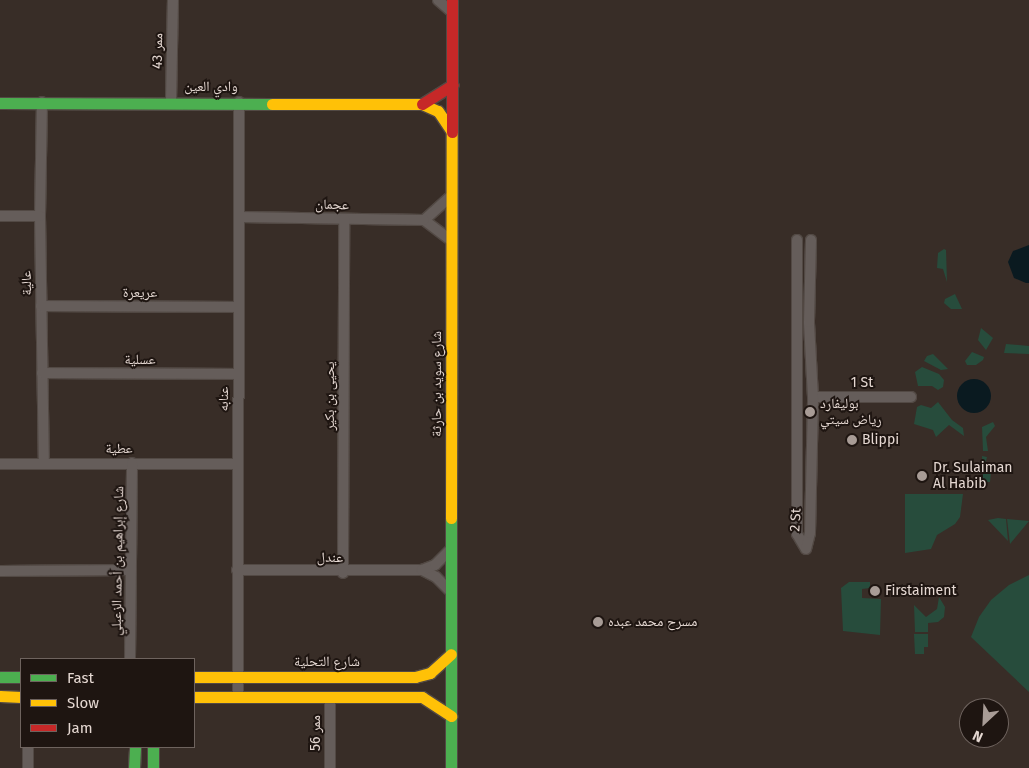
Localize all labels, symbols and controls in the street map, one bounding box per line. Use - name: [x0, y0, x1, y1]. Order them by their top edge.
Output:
- street label: ممر 43: [149, 33, 167, 69]
- street label: وادي العين: [184, 79, 238, 95]
- street label: عجمان: [315, 196, 349, 214]
- street label: عالية: [18, 270, 36, 296]
- street label: عريعرة: [123, 285, 157, 301]
- street label: شارع سويد بن حارثة: [429, 331, 445, 437]
- street label: عسلية: [124, 352, 156, 368]
- street label: يحيى بن بكير: [322, 361, 338, 431]
- street label: 1 St: [851, 375, 873, 391]
- street label: عنابه: [215, 386, 233, 412]
- place label: بوليفارد رياض سيتي: [820, 396, 882, 428]
- marker: بوليفارد رياض سيتي: [804, 406, 816, 418]
- place label: Blippi: [862, 432, 899, 448]
- marker: Blippi: [846, 434, 858, 446]
- street label: عطية: [105, 441, 133, 457]
- place label: Dr. Sulaiman Al Habib: [933, 460, 1013, 492]
- marker: Dr. Sulaiman Al Habib: [915, 469, 929, 483]
- street label: شارع إبراهيم بن أحمد الزعبلي: [108, 486, 128, 636]
- street label: 2 St: [787, 508, 805, 532]
- street label: عندل: [317, 549, 343, 567]
- place label: Firstaiment: [885, 583, 956, 599]
- marker: Firstaiment: [869, 585, 881, 597]
- place label: مسرح محمد عبده: [608, 614, 697, 630]
- marker: مسرح محمد عبده: [592, 616, 604, 628]
- street label: شارع التحلية: [294, 654, 360, 670]
- legend: [20, 658, 195, 748]
- text: Fast: [67, 669, 94, 687]
- text: Slow: [67, 694, 99, 712]
- north arrow: [959, 698, 1009, 748]
- street label: ممر 56: [308, 715, 324, 751]
- text: Jam: [67, 719, 93, 737]
- text: N: [970, 726, 986, 746]

